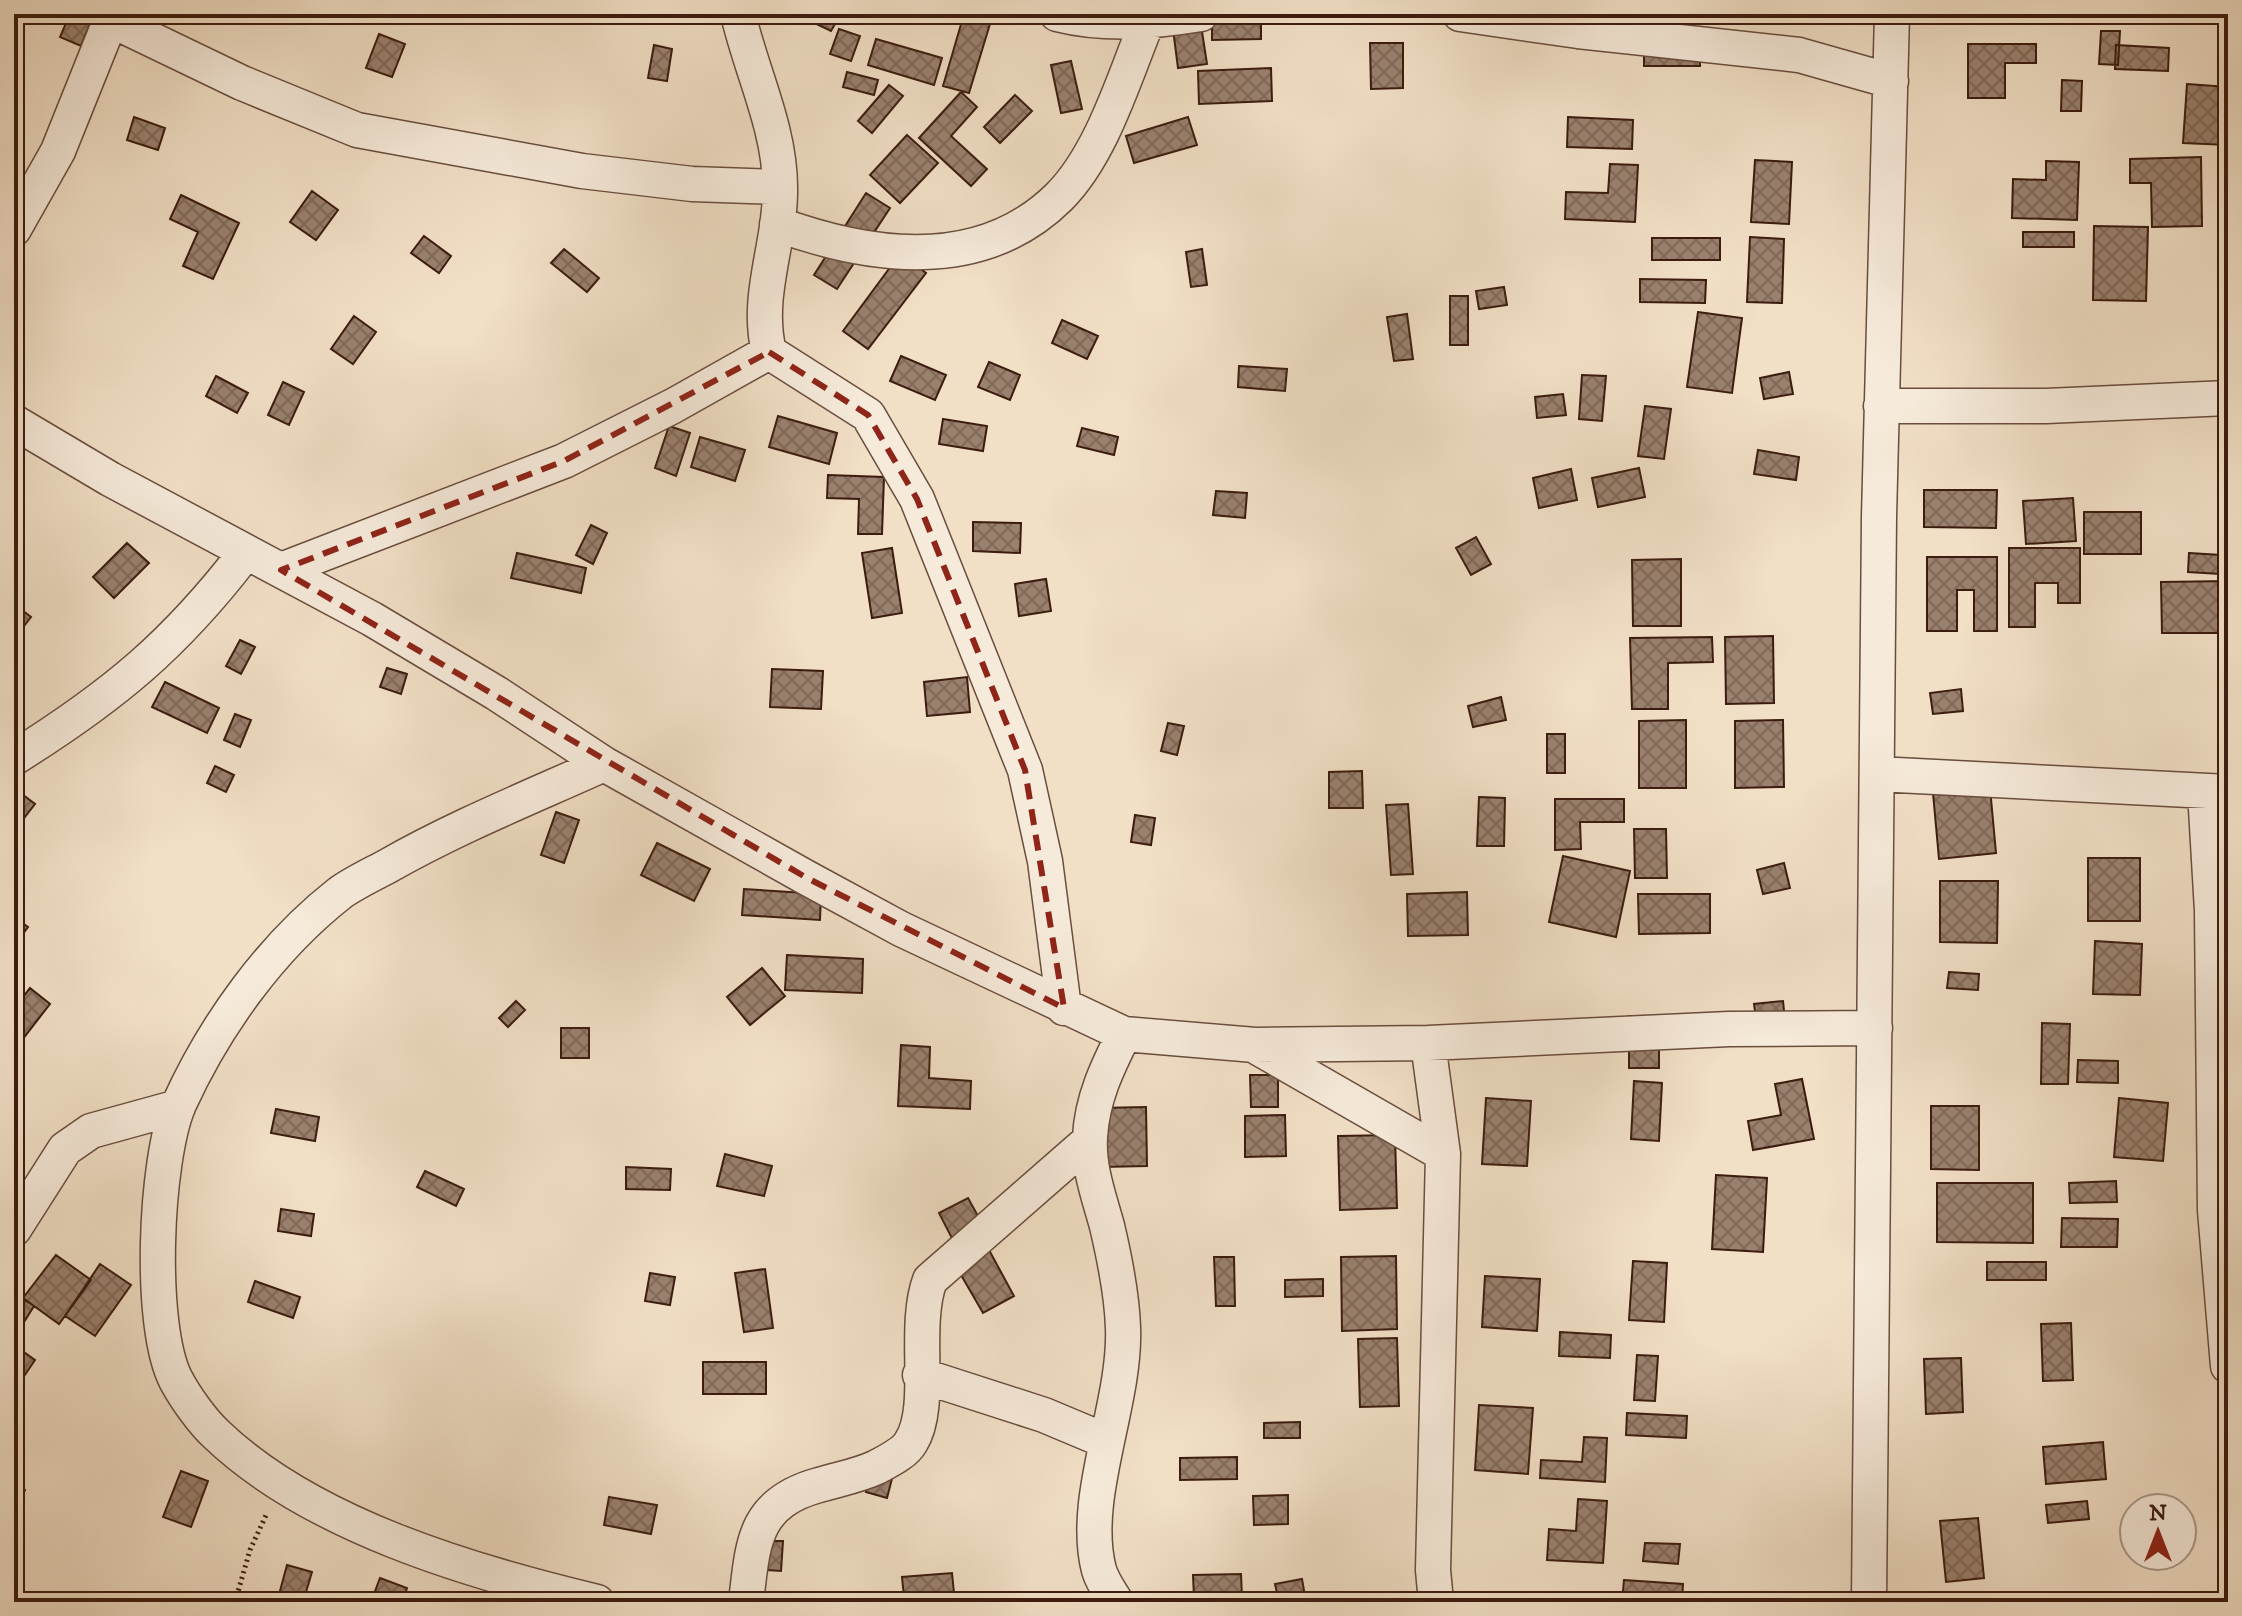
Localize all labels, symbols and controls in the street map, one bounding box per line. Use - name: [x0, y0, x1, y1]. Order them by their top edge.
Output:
- north arrow: [2118, 1492, 2198, 1572]
- text: N: [2149, 1500, 2167, 1527]

